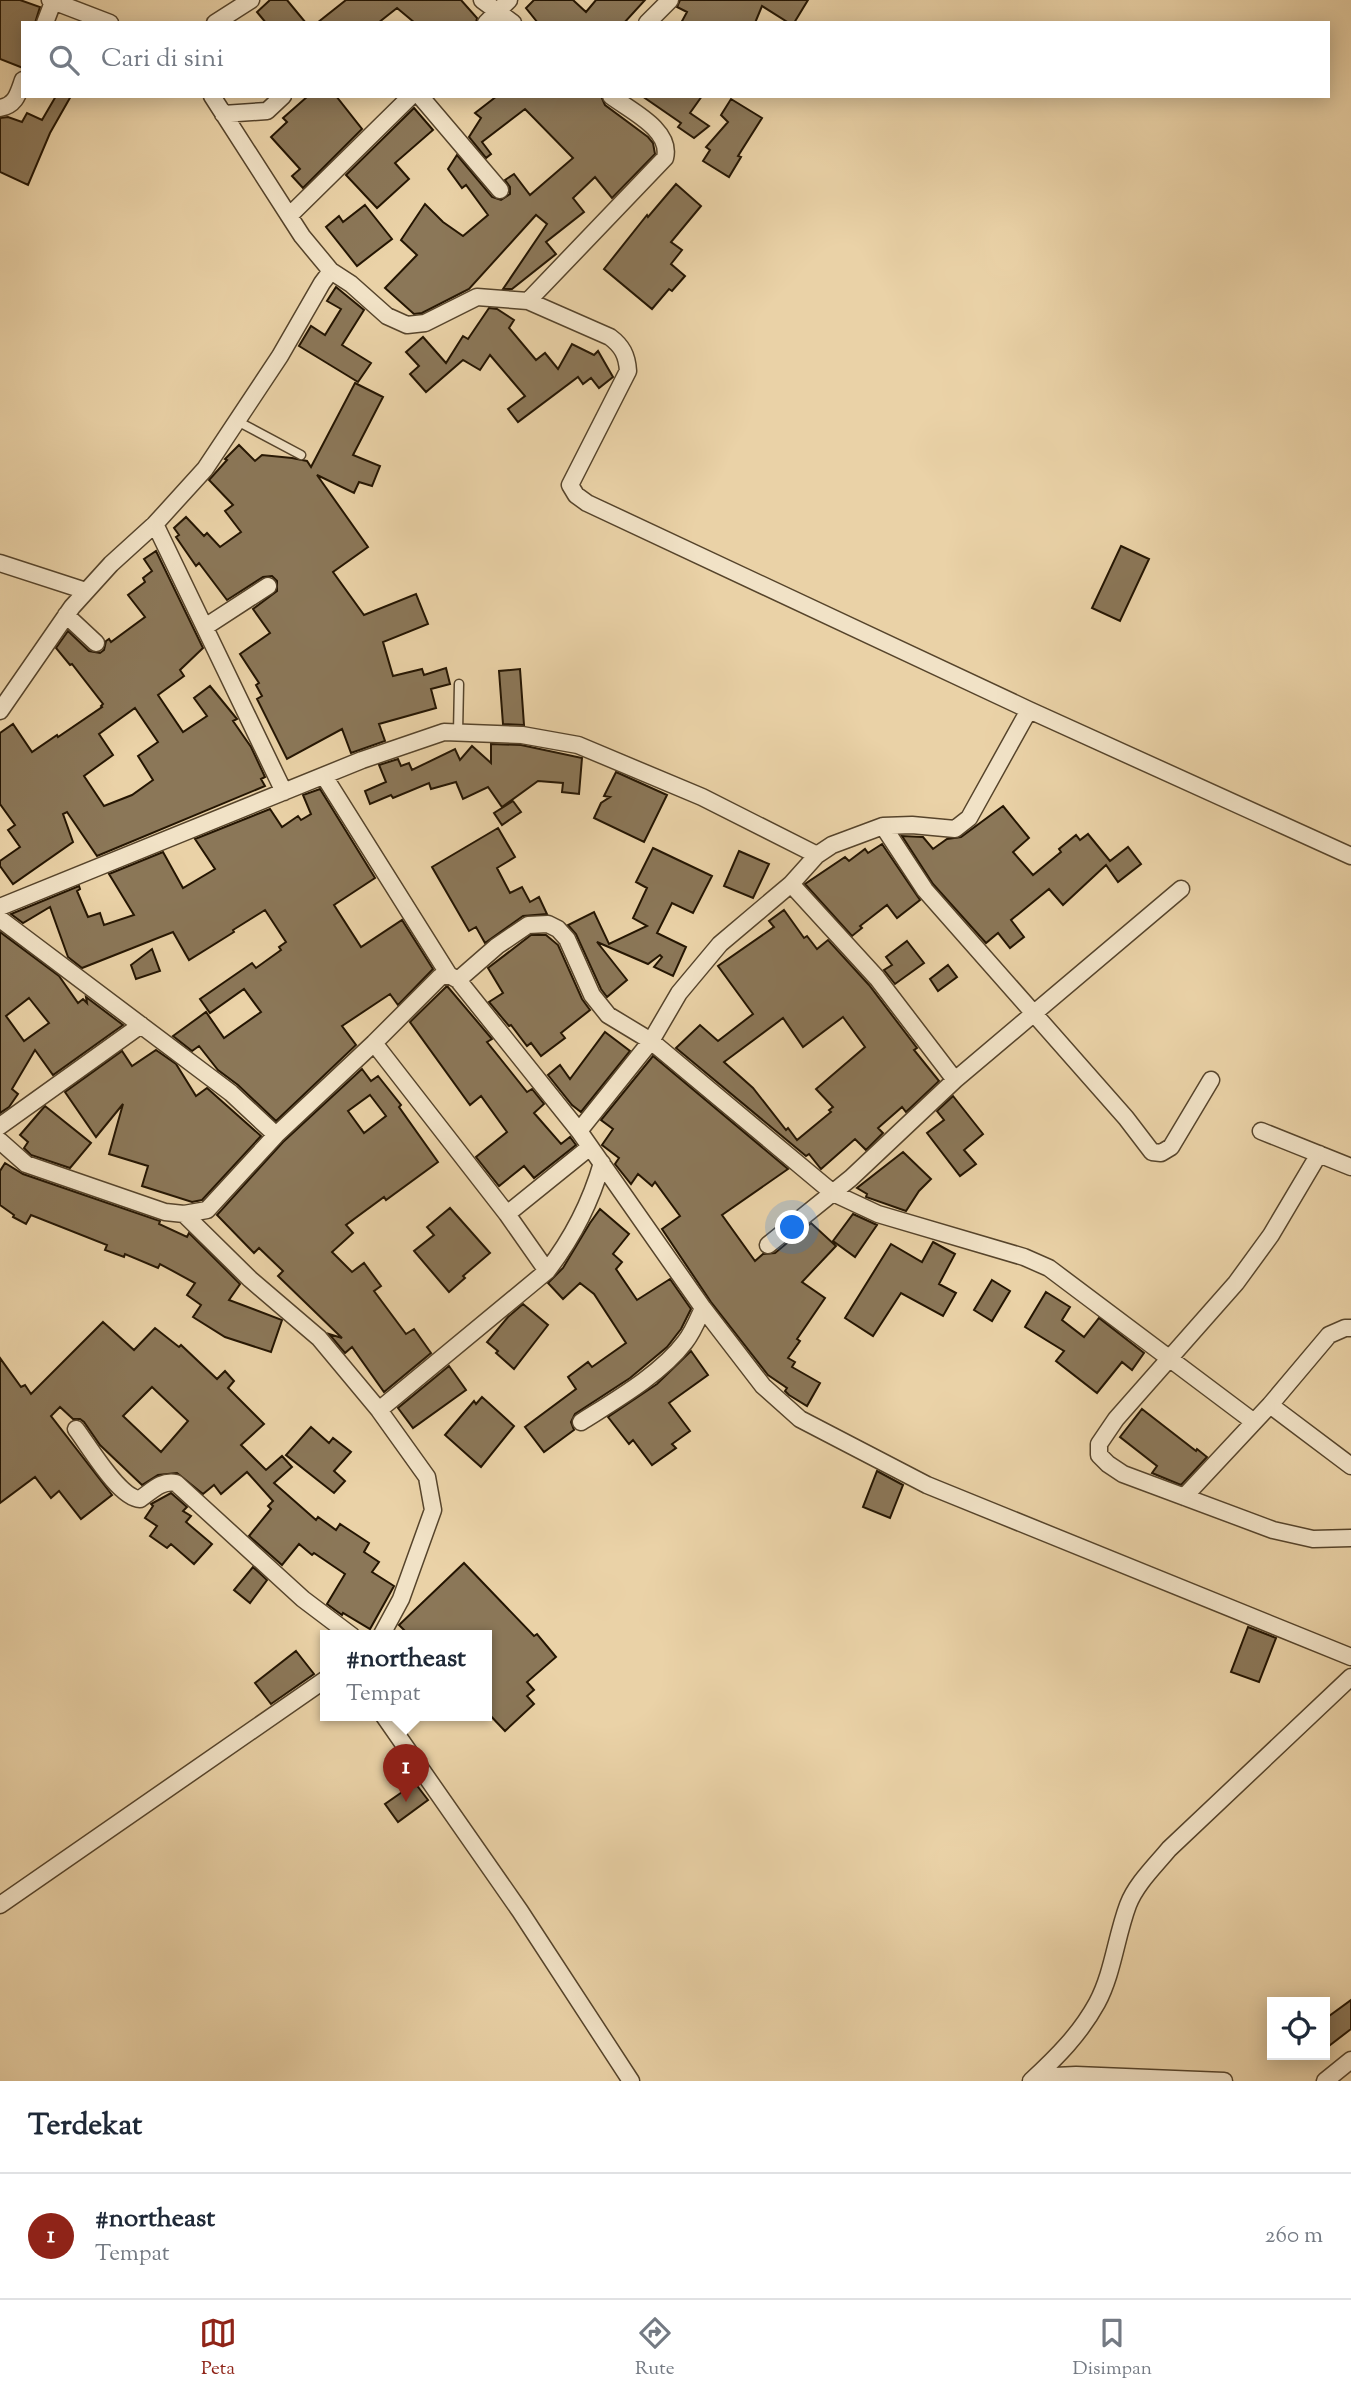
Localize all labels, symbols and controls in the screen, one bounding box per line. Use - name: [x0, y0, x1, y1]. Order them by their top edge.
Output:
- search box: [21, 21, 1330, 98]
- icon: search: [45, 41, 83, 79]
- text: Cari di sini: [101, 41, 224, 78]
- your location: [775, 1210, 809, 1244]
- popup: [320, 1630, 492, 1721]
- text: #northeast: [346, 1641, 466, 1678]
- text: Tempat: [346, 1678, 421, 1711]
- pin: 1: [383, 1744, 429, 1802]
- map controls: [1267, 1997, 1330, 2060]
- button: locate: [1267, 1997, 1330, 2060]
- text: Terdekat: [28, 2105, 142, 2148]
- text: #northeast: [95, 2201, 215, 2238]
- text: 1: [47, 2220, 55, 2253]
- text: 260 m: [1265, 2220, 1323, 2253]
- text: Tempat: [95, 2238, 170, 2271]
- tab: Peta: [199, 2314, 237, 2383]
- tab: Rute: [635, 2314, 675, 2383]
- tab: Disimpan: [1073, 2314, 1152, 2383]

